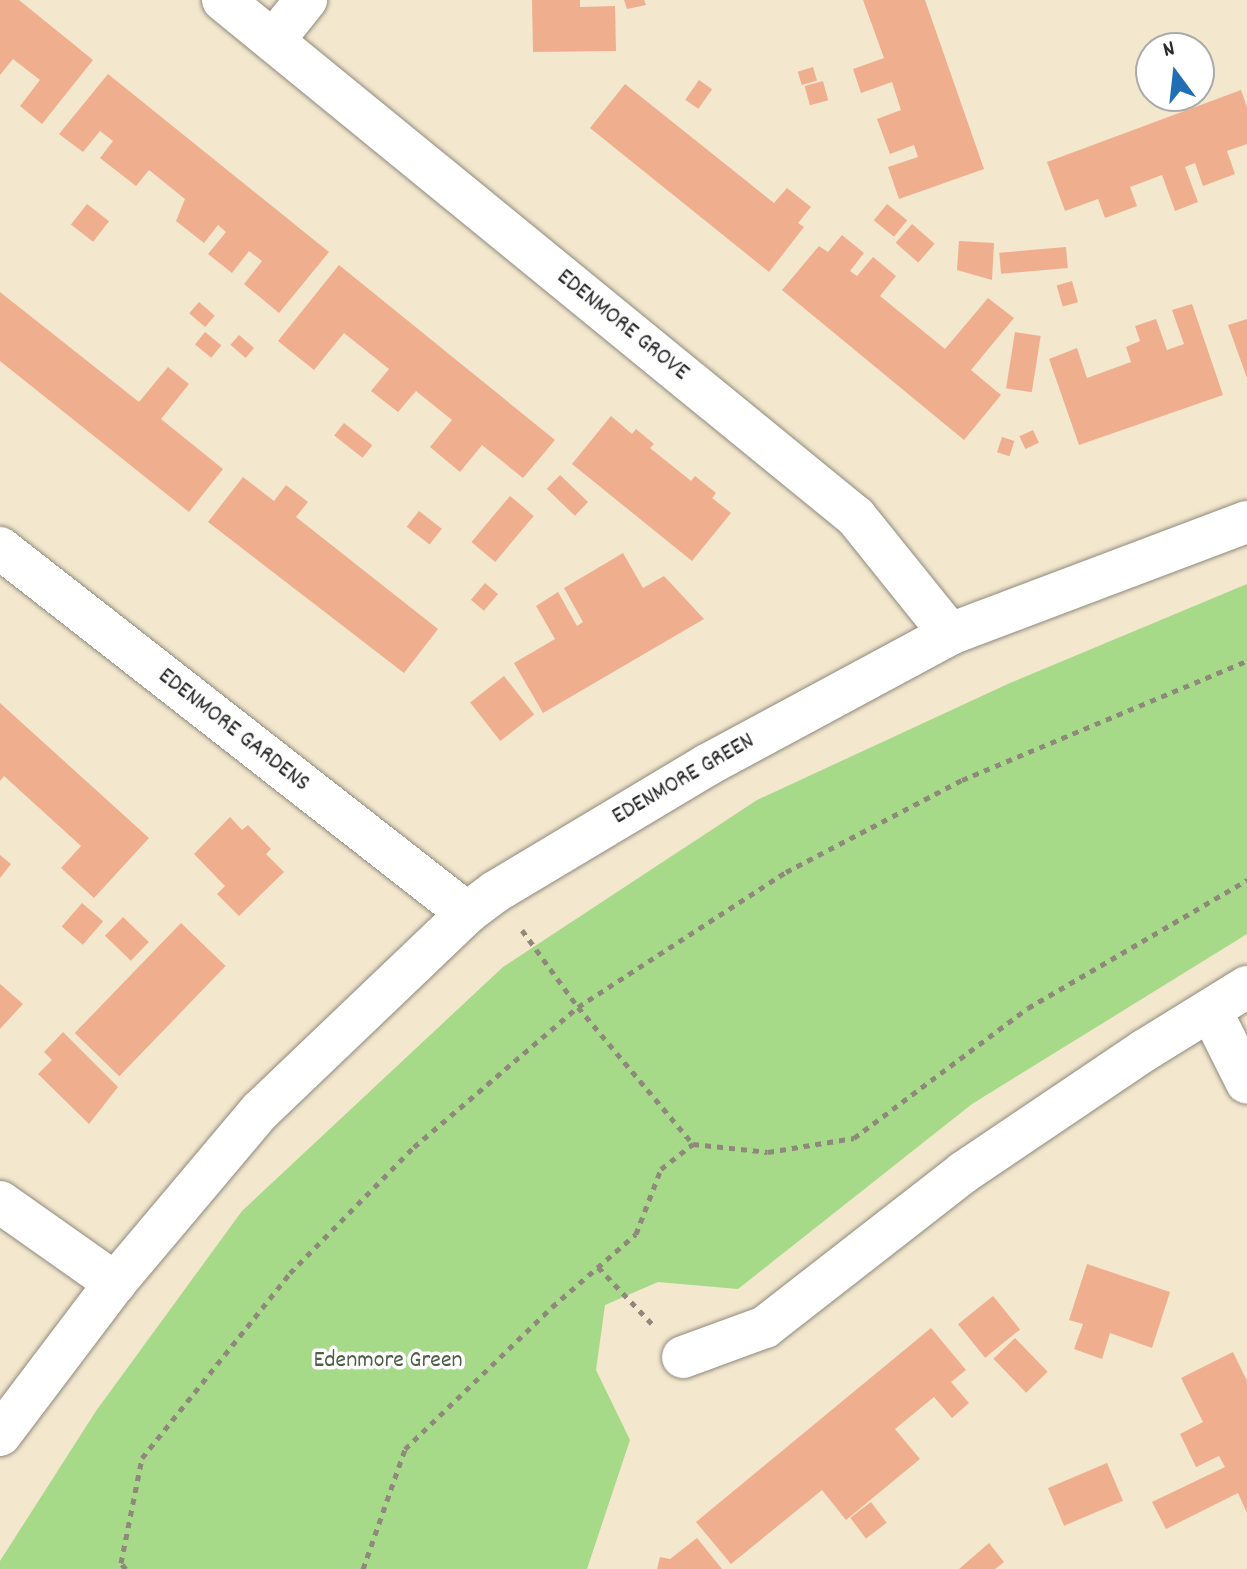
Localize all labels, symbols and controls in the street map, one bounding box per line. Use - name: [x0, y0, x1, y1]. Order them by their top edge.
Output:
- north arrow: [1135, 32, 1215, 112]
- text: N: [1160, 34, 1178, 67]
- street label: EDENMORE GROVE: [550, 264, 694, 388]
- street label: EDENMORE GARDENS: [151, 663, 315, 799]
- street label: EDENMORE GREEN: [608, 728, 760, 832]
- park label: Edenmore Green: [313, 1348, 463, 1376]

